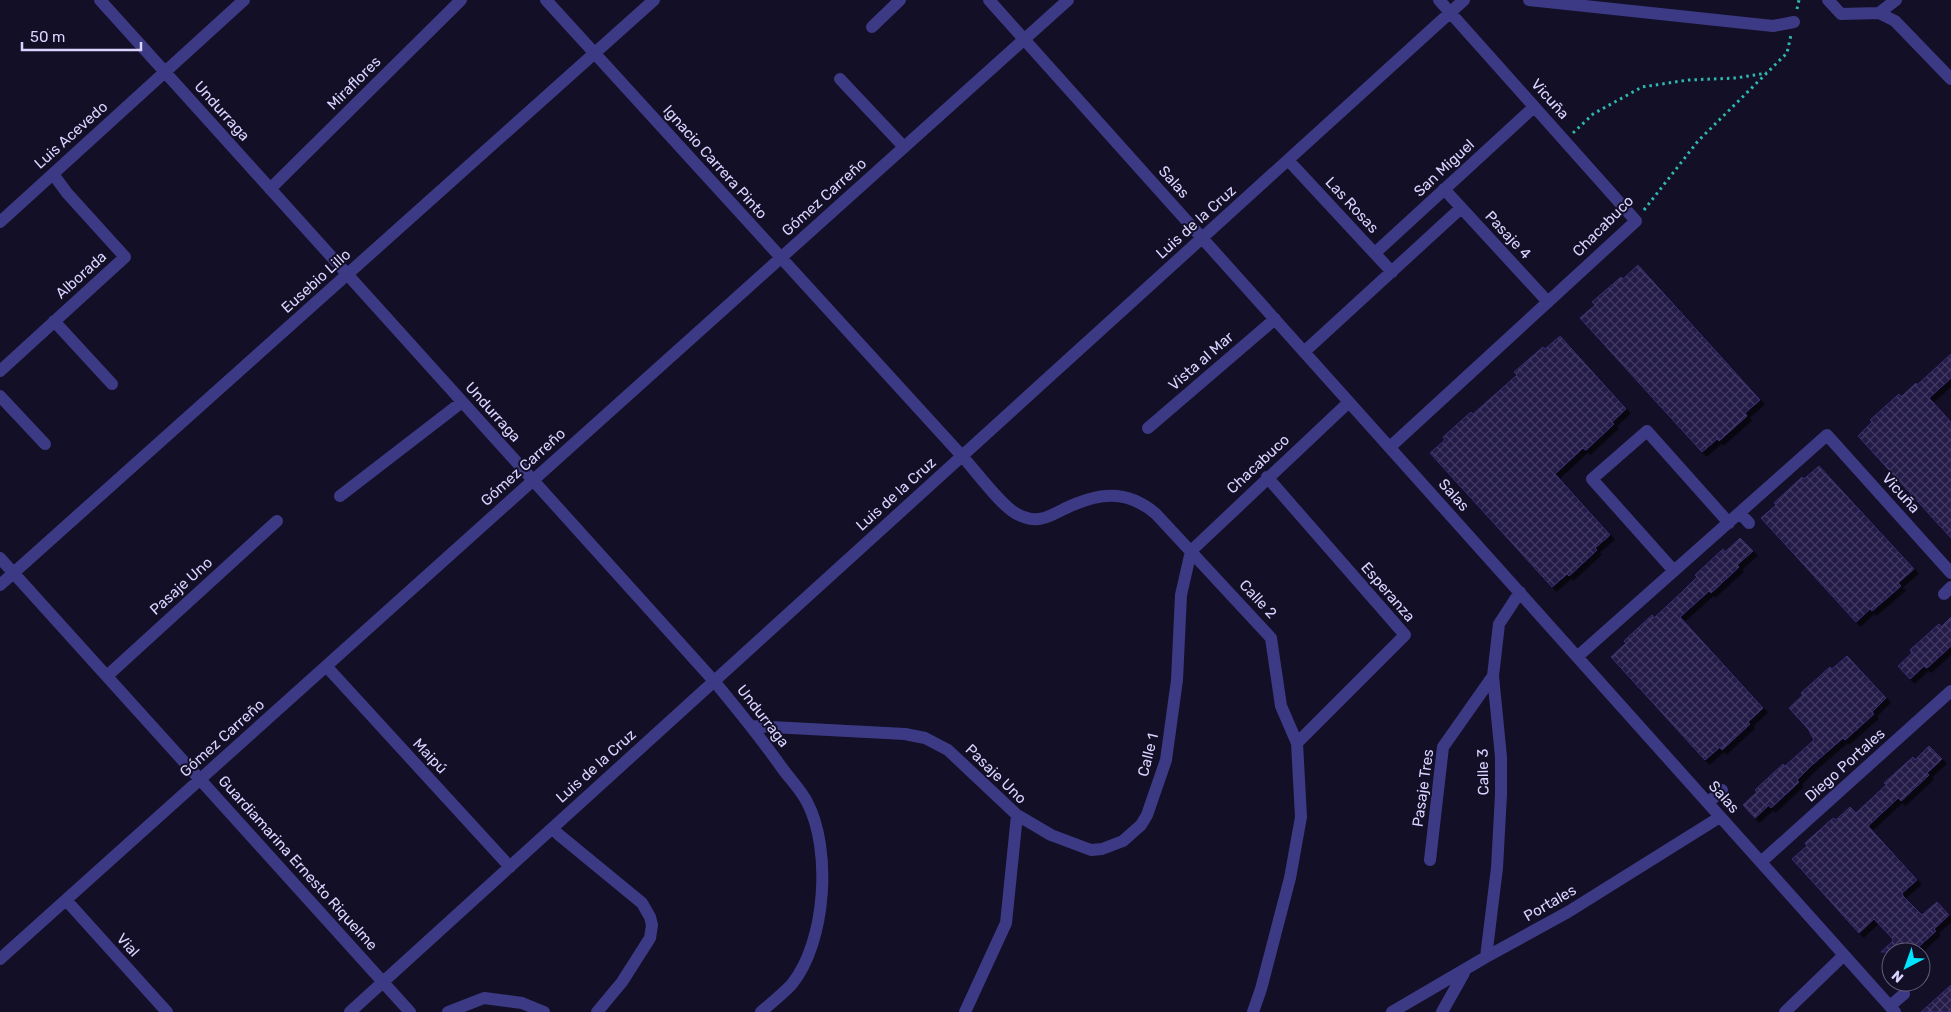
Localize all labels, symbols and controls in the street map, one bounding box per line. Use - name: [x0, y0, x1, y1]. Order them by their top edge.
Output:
- scale bar: [22, 20, 141, 52]
- text: 50 m: [30, 28, 65, 46]
- street label: Miraflores: [323, 52, 385, 114]
- street label: Vicuña: [1527, 75, 1573, 123]
- street label: Undurraga: [190, 77, 254, 145]
- street label: Luis Acevedo: [31, 97, 111, 173]
- street label: Ignacio Carrera Pinto: [659, 101, 771, 223]
- street label: San Miguel: [1410, 136, 1478, 200]
- street label: Gómez Carreño: [778, 154, 870, 240]
- street label: Salas: [1155, 162, 1193, 202]
- street label: Las Rosas: [1322, 173, 1383, 237]
- street label: Luis de la Cruz: [1152, 181, 1240, 263]
- street label: Chacabuco: [1569, 192, 1637, 260]
- street label: Pasaje 4: [1481, 207, 1535, 263]
- street label: Eusebio Lillo: [278, 245, 354, 317]
- street label: Alborada: [52, 247, 110, 303]
- street label: Vista al Mar: [1165, 328, 1237, 394]
- street label: Undurraga: [461, 378, 525, 446]
- street label: Gómez Carreño: [477, 424, 569, 510]
- street label: Chacabuco: [1223, 431, 1293, 497]
- street label: Luis de la Cruz: [852, 453, 940, 535]
- street label: Vicuña: [1878, 469, 1924, 517]
- street label: Salas: [1435, 475, 1473, 515]
- street label: Pasaje Uno: [146, 553, 216, 619]
- street label: Esperanza: [1357, 559, 1419, 625]
- street label: Calle 2: [1236, 576, 1281, 622]
- street label: Undurraga: [733, 681, 793, 751]
- street label: Gómez Carreño: [176, 695, 268, 781]
- street label: Diego Portales: [1801, 724, 1889, 806]
- street label: Luis de la Cruz: [552, 725, 640, 807]
- street label: Calle 1: [1134, 731, 1162, 779]
- street label: Maipú: [409, 735, 451, 777]
- street label: Pasaje Uno: [962, 740, 1030, 808]
- street label: Pasaje Tres: [1409, 748, 1437, 828]
- street label: Calle 3: [1474, 749, 1492, 795]
- street label: Guardiamarina Ernesto Riquelme: [215, 772, 381, 954]
- street label: Salas: [1705, 777, 1743, 817]
- street label: Portales: [1521, 881, 1580, 925]
- street label: Vial: [113, 930, 143, 960]
- north arrow: [1881, 942, 1931, 992]
- text: N: [1888, 967, 1907, 986]

